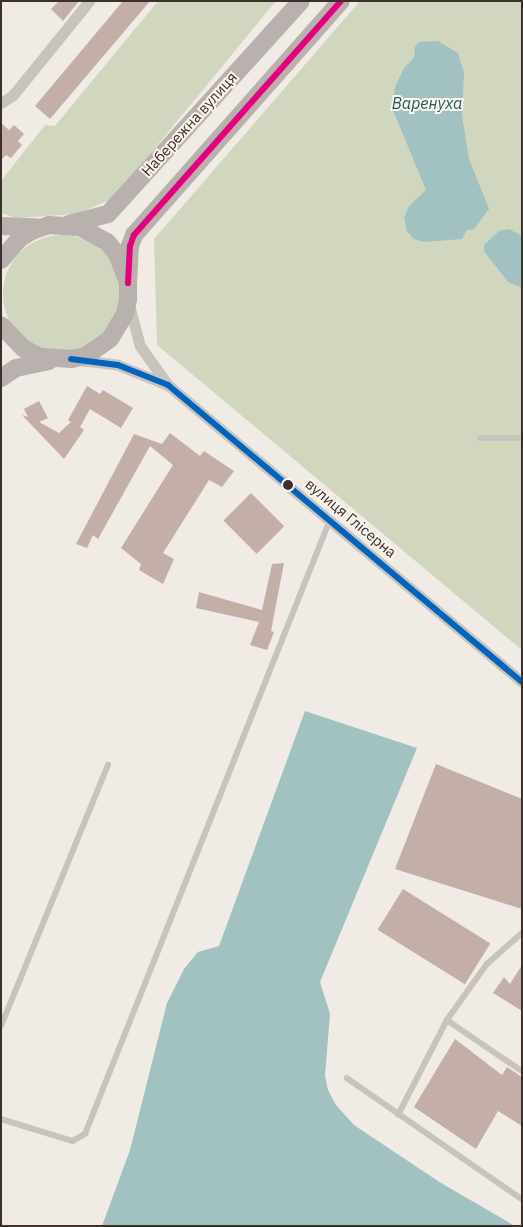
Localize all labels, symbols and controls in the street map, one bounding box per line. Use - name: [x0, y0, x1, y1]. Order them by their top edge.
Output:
- street label: Набережна вулиця: [138, 68, 240, 180]
- water label: Варенуха: [392, 93, 462, 113]
- street label: вулиця Глісерна: [302, 475, 400, 561]
- unlabelled marker: [283, 480, 293, 490]

